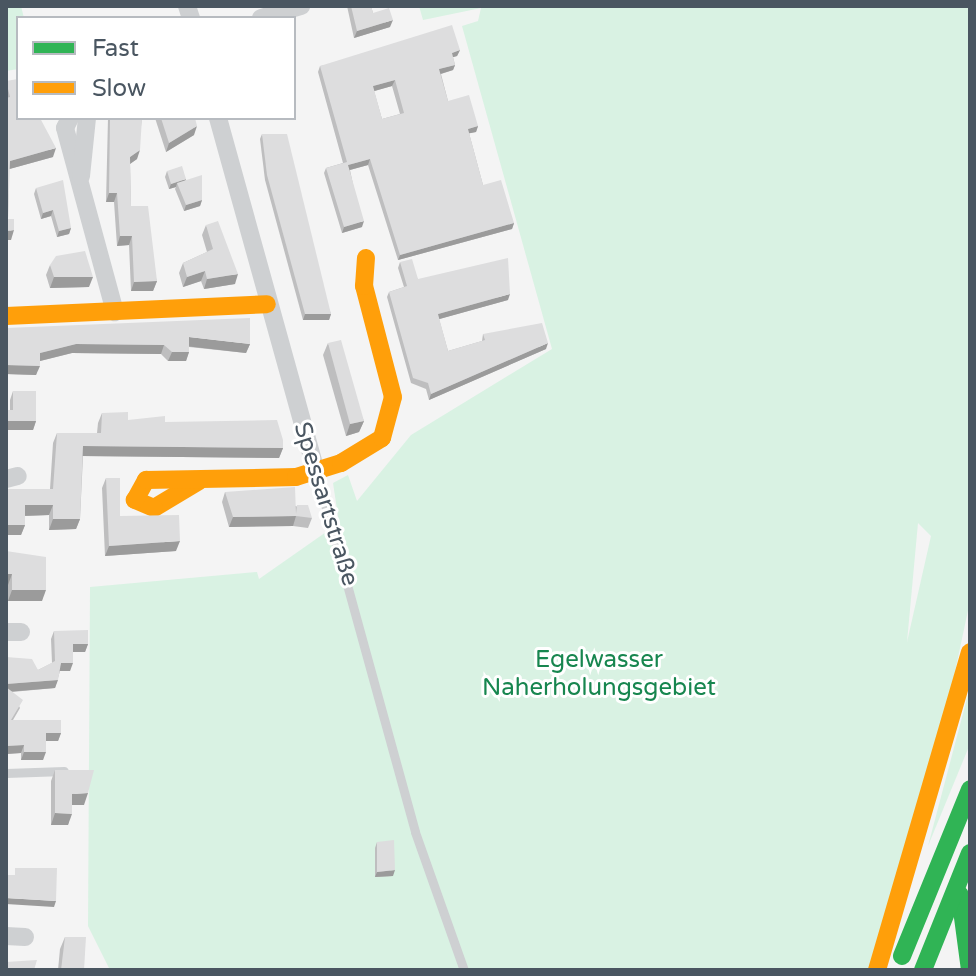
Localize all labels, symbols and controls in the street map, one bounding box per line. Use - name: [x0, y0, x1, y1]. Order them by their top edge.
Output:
- legend: [16, 16, 296, 120]
- text: Fast: [92, 34, 139, 63]
- text: Slow: [92, 74, 146, 103]
- street label: Spessartstraße: [287, 419, 365, 589]
- park label: Egelwasser Naherholungsgebiet: [482, 646, 716, 702]

